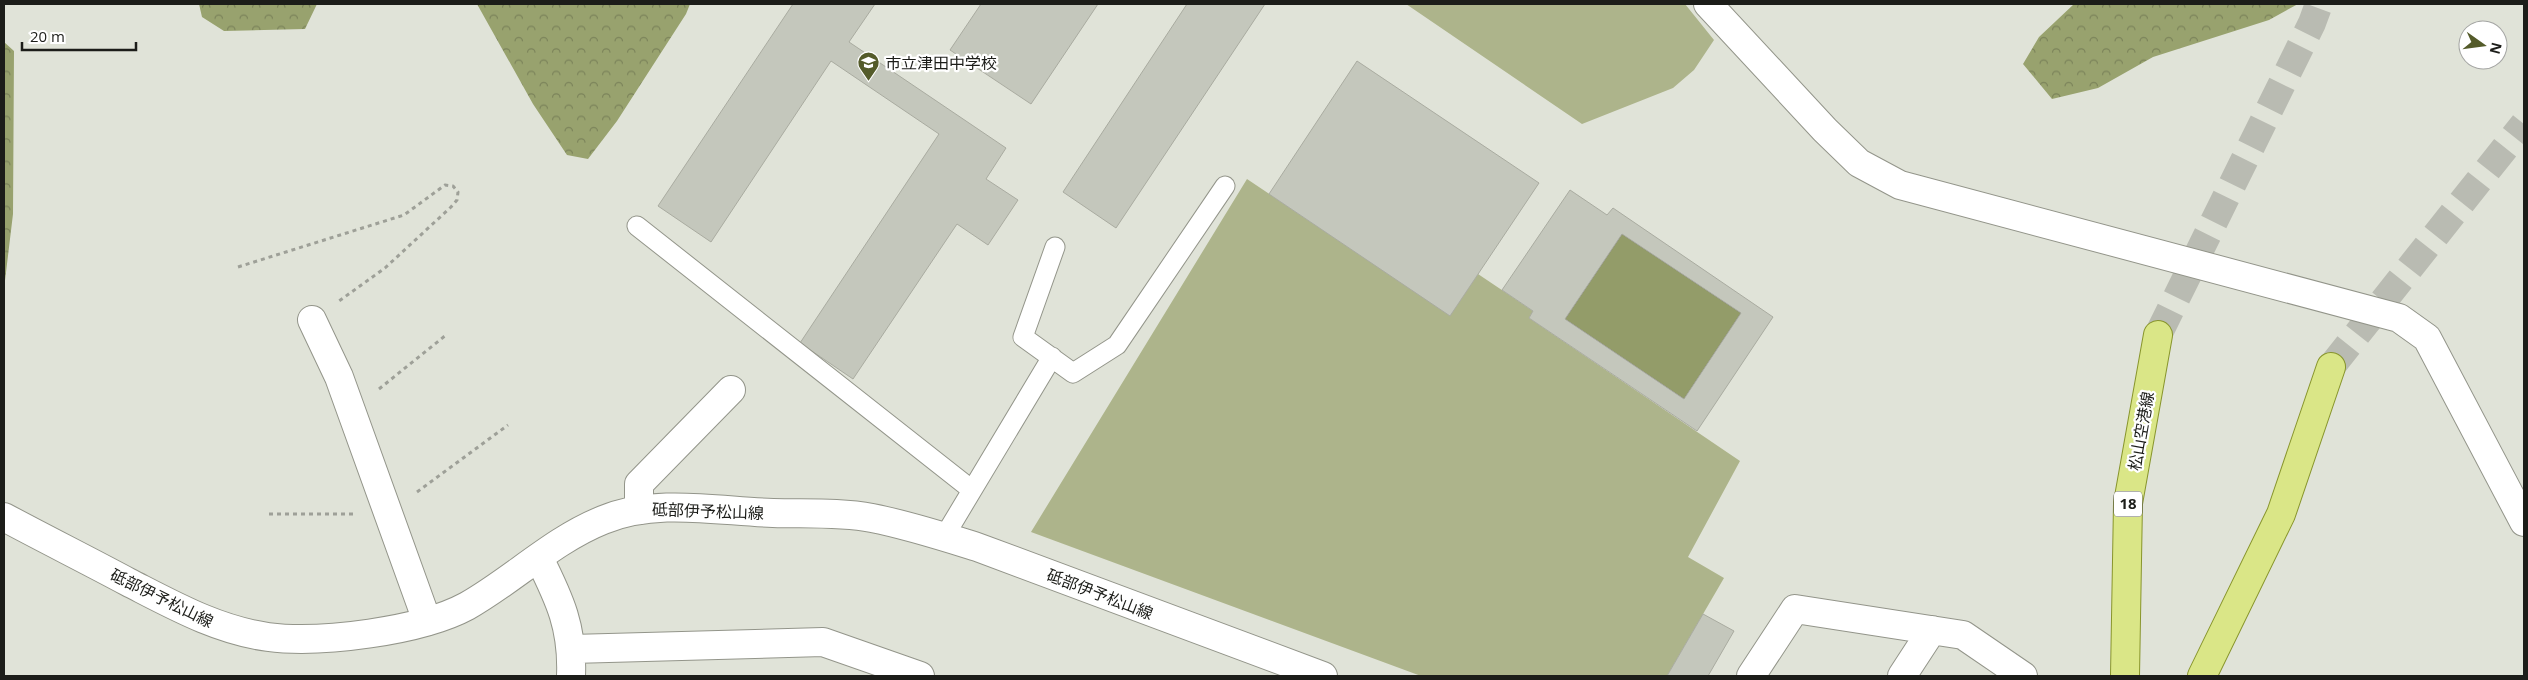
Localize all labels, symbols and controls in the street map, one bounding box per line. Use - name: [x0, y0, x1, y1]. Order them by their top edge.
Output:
- scale bar: [22, 20, 136, 52]
- north arrow: [2458, 20, 2508, 70]
- text: 20 m: [30, 26, 65, 46]
- text: N: [2486, 40, 2507, 56]
- school or university icon: 市立津田中学校: [857, 51, 881, 82]
- place label: 市立津田中学校: [885, 52, 997, 74]
- street label: 松山空港線: [2123, 390, 2159, 472]
- road number: 18: [2114, 492, 2142, 516]
- street label: 砥部伊予松山線: [652, 498, 764, 524]
- street label: 砥部伊予松山線: [107, 564, 217, 632]
- street label: 砥部伊予松山線: [1044, 564, 1156, 624]

